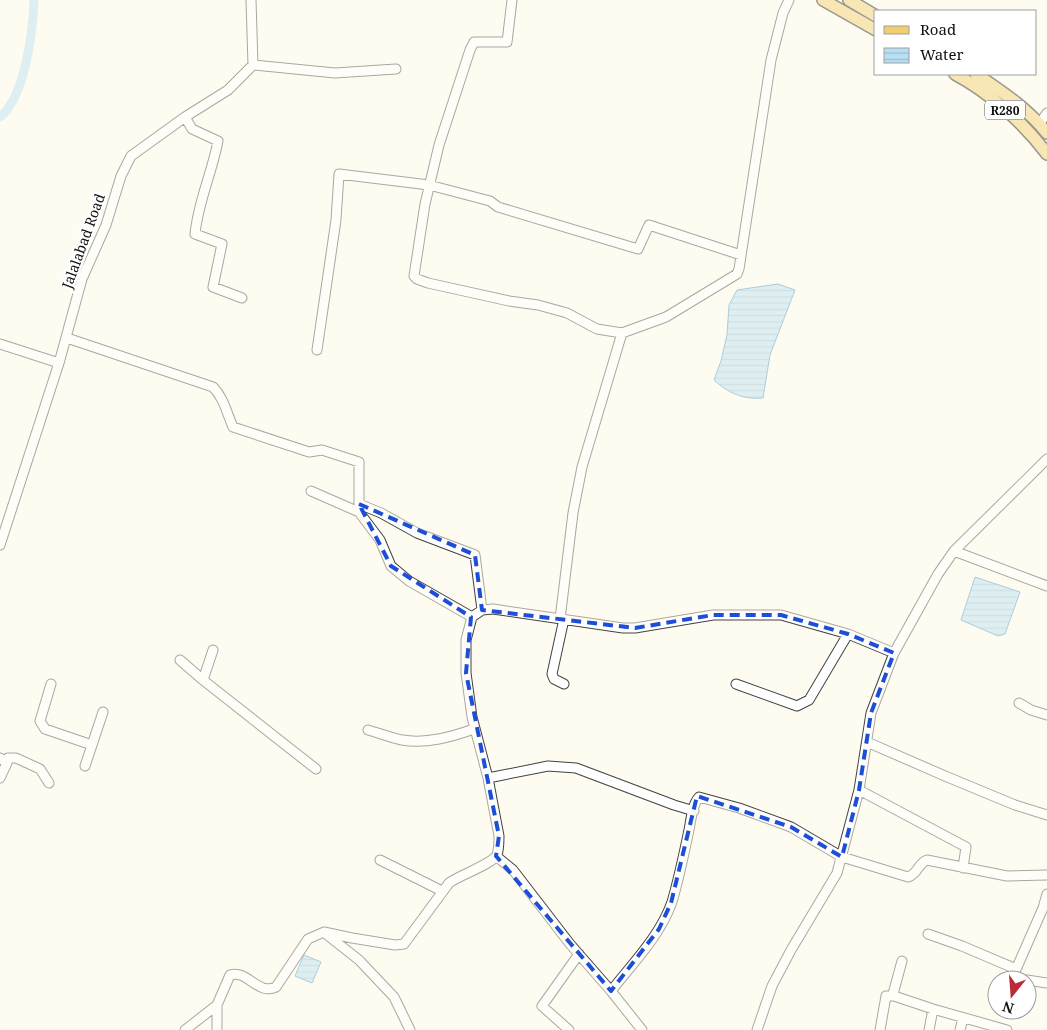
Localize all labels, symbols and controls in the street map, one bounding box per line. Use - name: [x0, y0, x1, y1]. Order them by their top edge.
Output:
- legend: [874, 10, 1037, 75]
- text: Road: [920, 19, 956, 39]
- text: Water: [920, 44, 963, 64]
- road number: R280: [985, 100, 1025, 120]
- street label: Jalalabad Road: [57, 190, 109, 292]
- north arrow: [987, 970, 1037, 1020]
- text: N: [1000, 997, 1016, 1019]

